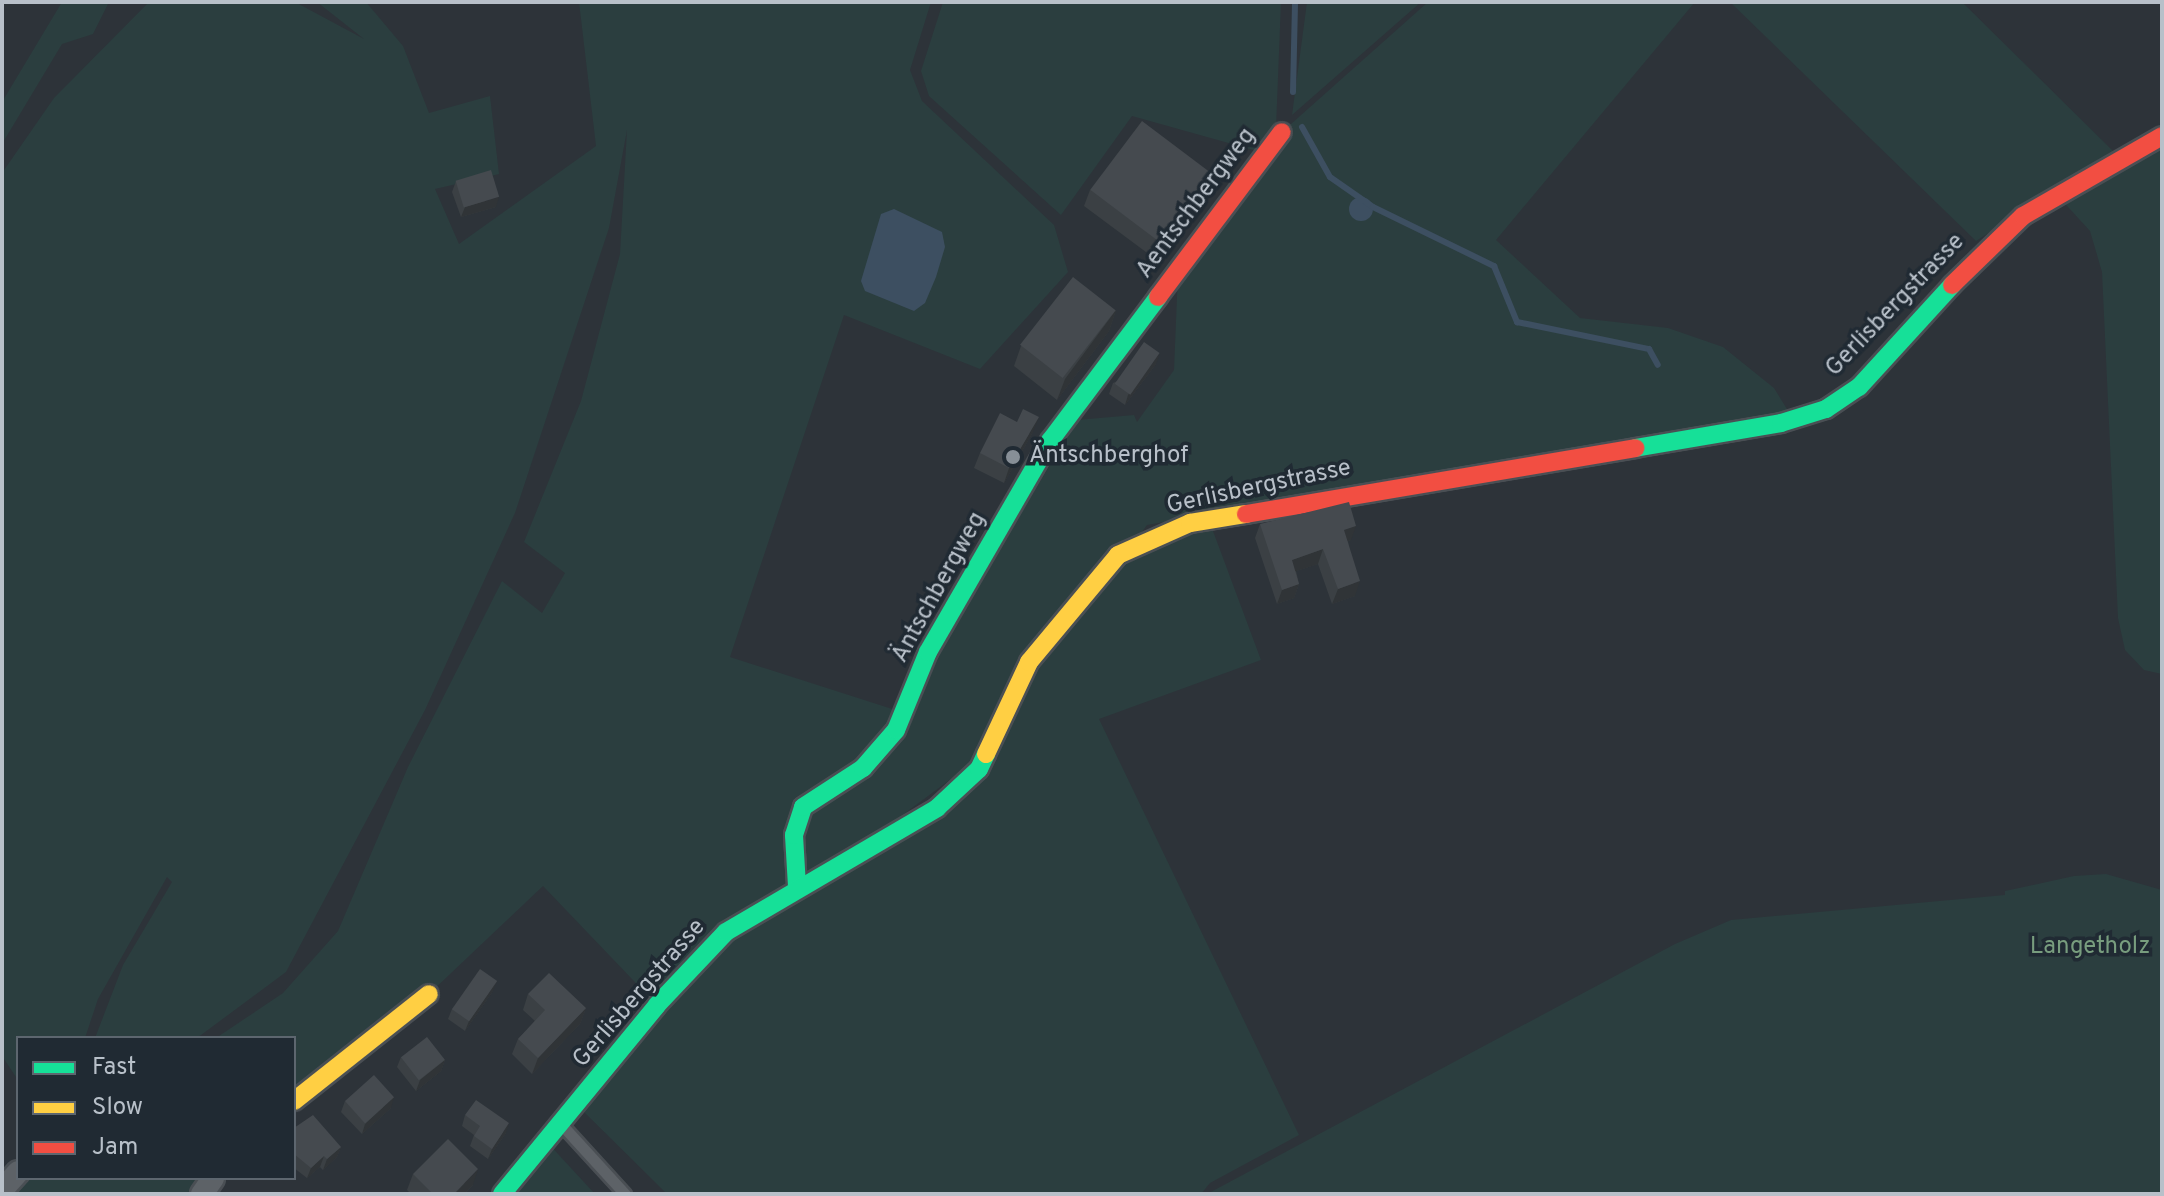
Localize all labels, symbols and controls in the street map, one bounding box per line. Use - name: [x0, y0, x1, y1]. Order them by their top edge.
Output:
- street label: Aentschbergweg: [1131, 123, 1263, 285]
- street label: Gerlisbergstrasse: [1820, 229, 1972, 383]
- place label: Äntschberghof: [1029, 443, 1188, 471]
- marker: Äntschberghof: [1004, 448, 1022, 466]
- street label: Gerlisbergstrasse: [1164, 454, 1354, 522]
- street label: Äntschbergweg: [887, 508, 993, 668]
- street label: Gerlisbergstrasse: [568, 914, 712, 1074]
- park label: Langetholz: [2030, 934, 2150, 962]
- legend: [16, 1036, 296, 1180]
- text: Fast: [92, 1053, 136, 1083]
- text: Slow: [92, 1093, 143, 1123]
- text: Jam: [92, 1133, 138, 1163]

